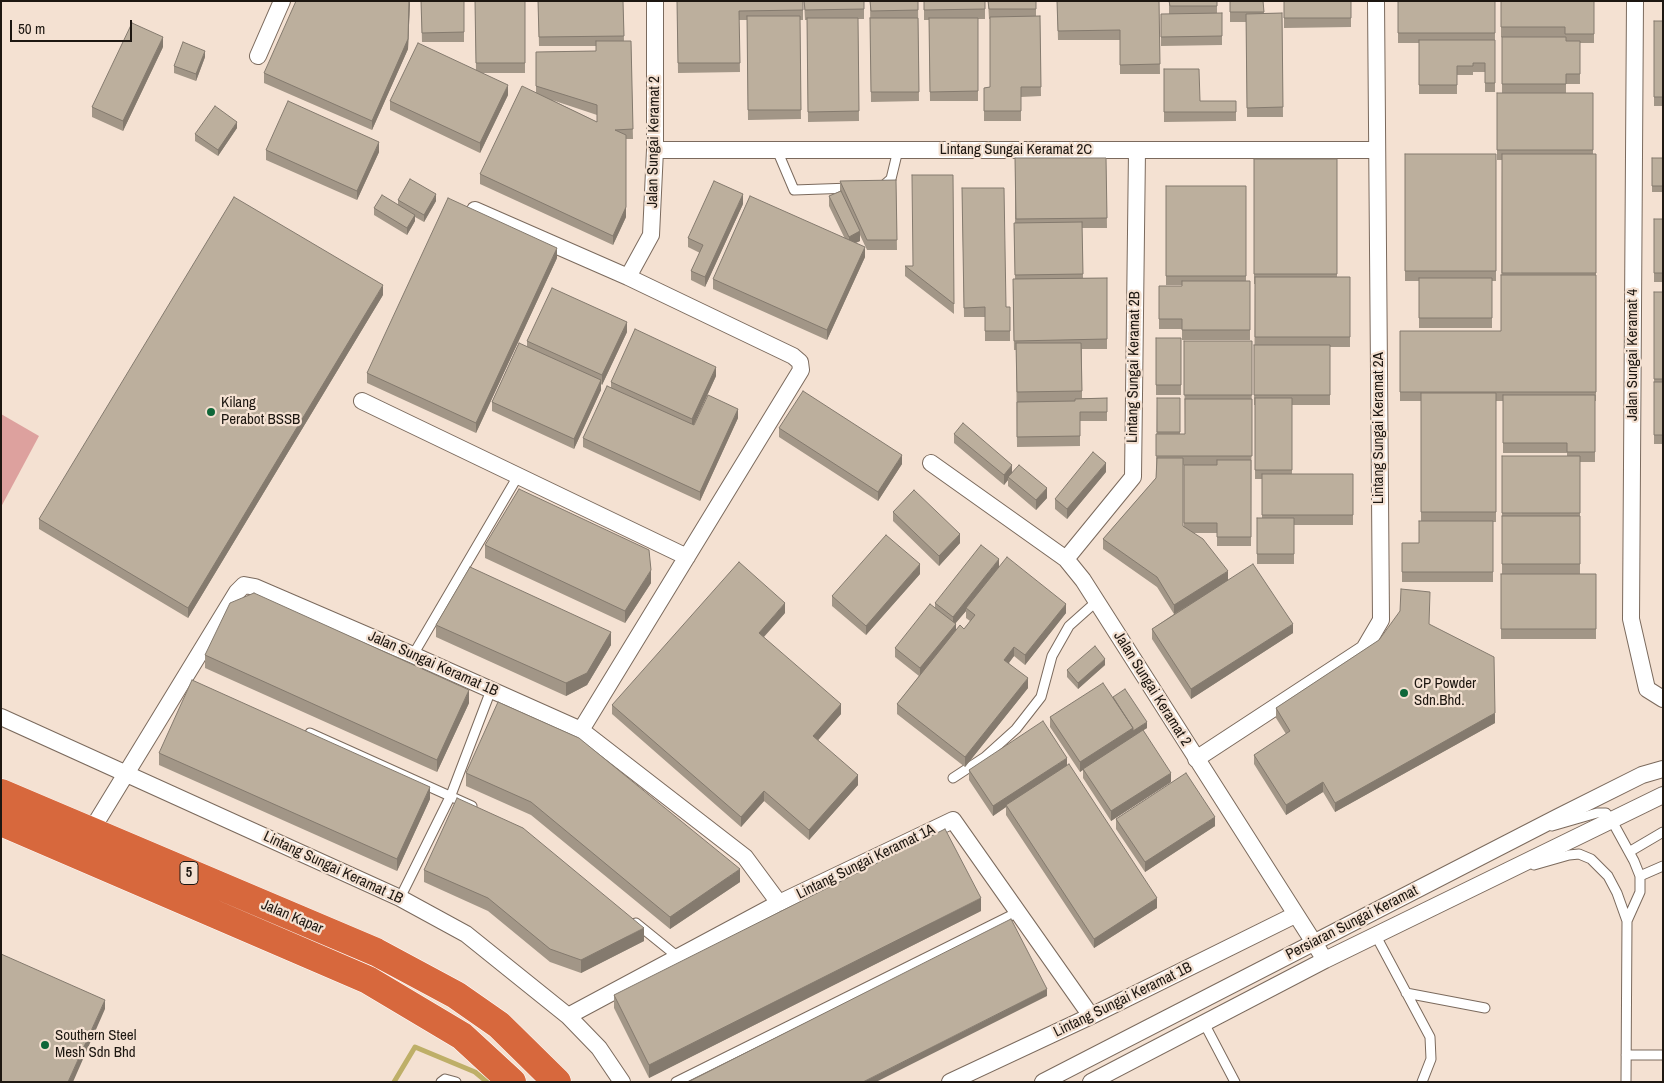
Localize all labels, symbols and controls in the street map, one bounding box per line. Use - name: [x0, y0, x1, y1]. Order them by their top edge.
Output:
- scale bar: [12, 10, 135, 42]
- text: 50 m: [18, 18, 45, 39]
- street label: Jalan Sungai Keramat 2: [644, 76, 664, 208]
- street label: Lintang Sungai Keramat 2C: [940, 141, 1092, 159]
- street label: Jalan Sungai Keramat 4: [1624, 289, 1642, 421]
- street label: Lintang Sungai Keramat 2B: [1124, 291, 1144, 443]
- street label: Lintang Sungai Keramat 2A: [1370, 352, 1388, 504]
- place label: Kilang Perabot BSSB: [221, 394, 300, 429]
- marker: Kilang Perabot BSSB: [205, 406, 217, 418]
- street label: Jalan Sungai Keramat 1B: [365, 627, 501, 701]
- street label: Jalan Sungai Keramat 2: [1109, 628, 1195, 750]
- place label: CP Powder Sdn.Bhd.: [1414, 675, 1476, 710]
- marker: CP Powder Sdn.Bhd.: [1398, 687, 1410, 699]
- street label: Lintang Sungai Keramat 1A: [794, 821, 938, 903]
- street label: Lintang Sungai Keramat 1B: [260, 828, 406, 908]
- road number: 5: [180, 861, 198, 884]
- street label: Persiaran Sungai Keramat: [1283, 882, 1421, 964]
- street label: Jalan Kapar: [258, 896, 326, 938]
- street label: Lintang Sungai Keramat 1B: [1051, 959, 1195, 1041]
- place label: Southern Steel Mesh Sdn Bhd: [55, 1027, 136, 1062]
- marker: Southern Steel Mesh Sdn Bhd: [39, 1039, 51, 1051]

